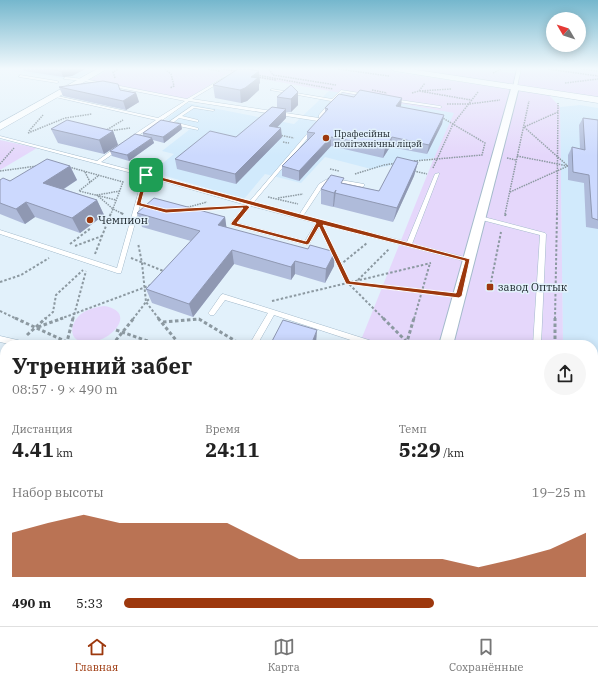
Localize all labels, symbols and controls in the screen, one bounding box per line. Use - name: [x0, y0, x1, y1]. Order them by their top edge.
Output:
- north arrow: [546, 12, 586, 52]
- map controls: [546, 12, 586, 52]
- place label: Прафесійны політэхнічны ліцэй: [334, 128, 422, 149]
- marker: Прафесійны політэхнічны ліцэй: [321, 133, 331, 143]
- pin: [129, 158, 163, 192]
- icon: arrive: [135, 164, 157, 186]
- place label: Чемпион: [98, 213, 148, 227]
- marker: Чемпион: [85, 215, 95, 225]
- place label: завод Оптык: [498, 280, 568, 294]
- marker: завод Оптык: [485, 282, 495, 292]
- text: Утренний забег: [12, 351, 192, 380]
- button: share: [544, 353, 586, 395]
- text: 08:57 · 9 × 490 m: [12, 381, 118, 398]
- text: Дистанция: [12, 422, 73, 436]
- text: Время: [205, 422, 240, 436]
- text: Темп: [399, 422, 427, 436]
- text: 4.41: [12, 436, 54, 463]
- text: 24:11: [205, 436, 259, 463]
- text: 5:29: [399, 436, 441, 463]
- text: km: [54, 446, 73, 460]
- text: /km: [441, 446, 464, 460]
- text: Набор высоты: [12, 484, 104, 501]
- text: 19–25 m: [532, 484, 586, 501]
- text: 490 m: [12, 595, 51, 612]
- text: 5:33: [76, 595, 103, 612]
- tab: Главная: [75, 636, 118, 674]
- tab: Карта: [268, 636, 300, 674]
- tab: Сохранённые: [449, 636, 523, 674]

